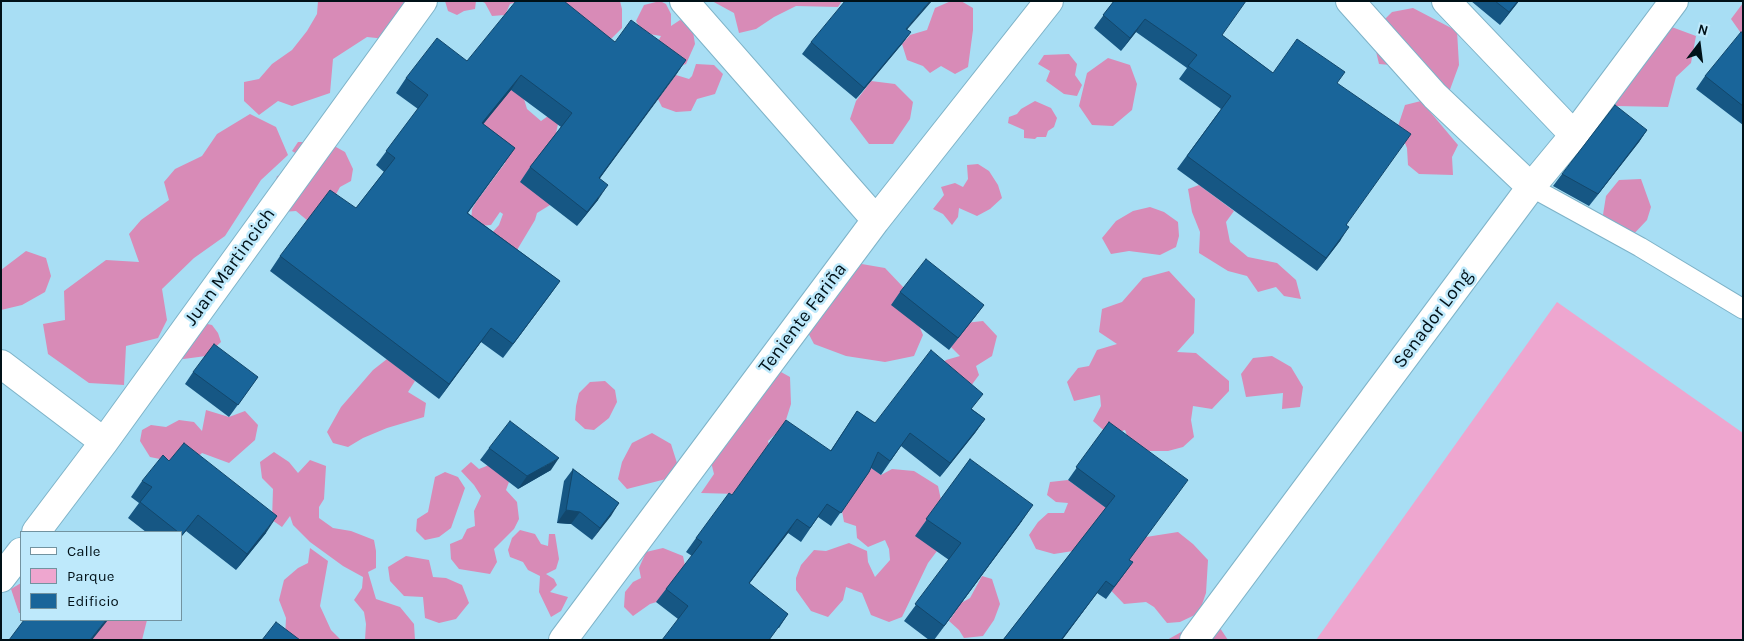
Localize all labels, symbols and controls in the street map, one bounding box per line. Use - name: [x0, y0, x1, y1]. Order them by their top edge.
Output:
- north arrow: [1674, 20, 1724, 70]
- text: N: [1696, 21, 1710, 40]
- street label: Juan Martincich: [180, 204, 280, 330]
- street label: Teniente Fariña: [754, 258, 852, 378]
- street label: Senador Long: [1388, 265, 1478, 373]
- legend: [20, 531, 182, 621]
- text: Calle: [67, 542, 101, 560]
- text: Parque: [67, 567, 115, 585]
- text: Edificio: [67, 592, 119, 610]

